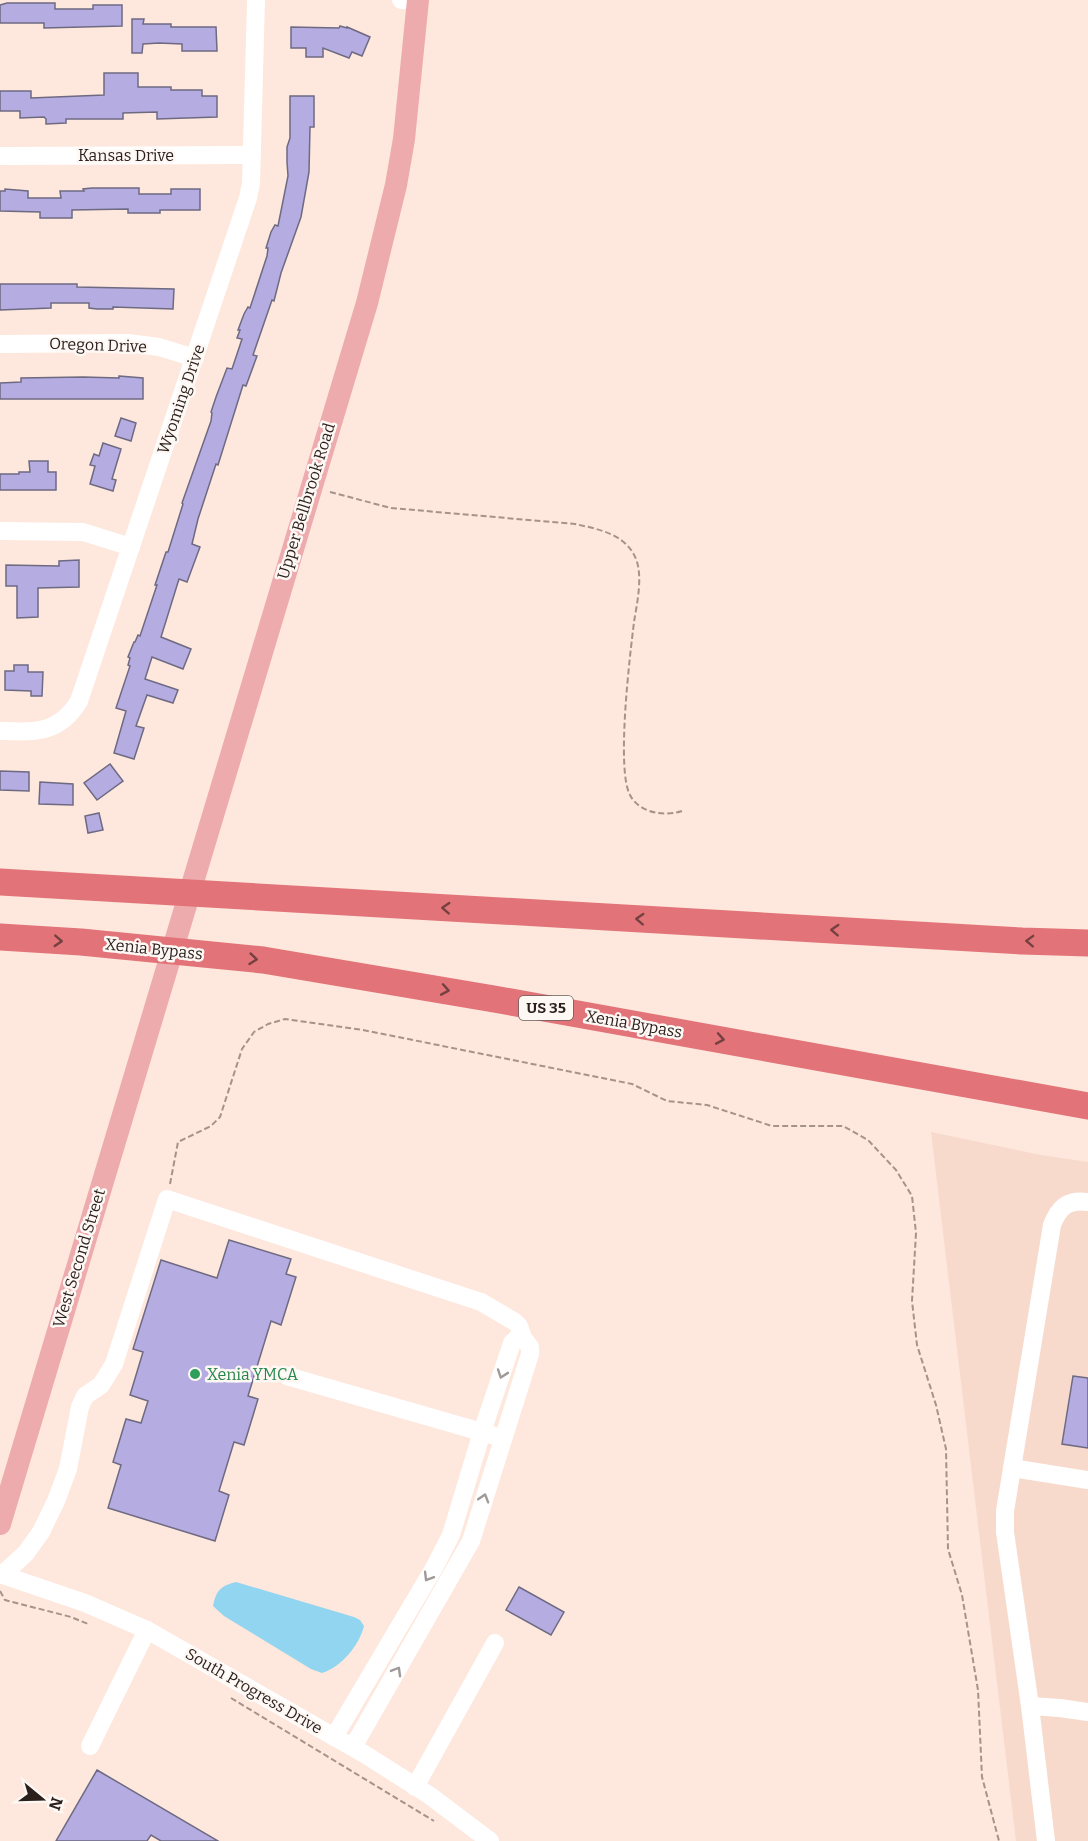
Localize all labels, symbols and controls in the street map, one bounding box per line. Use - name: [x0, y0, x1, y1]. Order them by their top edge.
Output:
- street label: Kansas Drive: [78, 146, 174, 165]
- street label: Oregon Drive: [49, 334, 147, 356]
- street label: Wyoming Drive: [153, 342, 209, 456]
- street label: Upper Bellbrook Road: [273, 420, 339, 581]
- one-way arrow: [441, 901, 450, 914]
- one-way arrow: [636, 913, 645, 926]
- one-way arrow: [830, 924, 839, 937]
- one-way arrow: [54, 934, 63, 947]
- street label: Xenia Bypass: [104, 934, 204, 964]
- one-way arrow: [1025, 935, 1034, 948]
- one-way arrow: [248, 952, 257, 965]
- one-way arrow: [440, 984, 450, 996]
- road number: US 35: [519, 996, 573, 1020]
- street label: Xenia Bypass: [584, 1006, 684, 1042]
- one-way arrow: [714, 1032, 724, 1045]
- street label: West Second Street: [49, 1186, 109, 1330]
- place label: Xenia YMCA: [207, 1365, 299, 1384]
- marker: Xenia YMCA: [188, 1367, 202, 1381]
- one-way arrow: [496, 1369, 509, 1379]
- one-way arrow: [477, 1493, 489, 1504]
- one-way arrow: [424, 1571, 436, 1581]
- street label: South Progress Drive: [182, 1644, 326, 1738]
- one-way arrow: [389, 1667, 401, 1677]
- north arrow: [12, 1769, 72, 1829]
- text: N: [45, 1795, 67, 1813]

